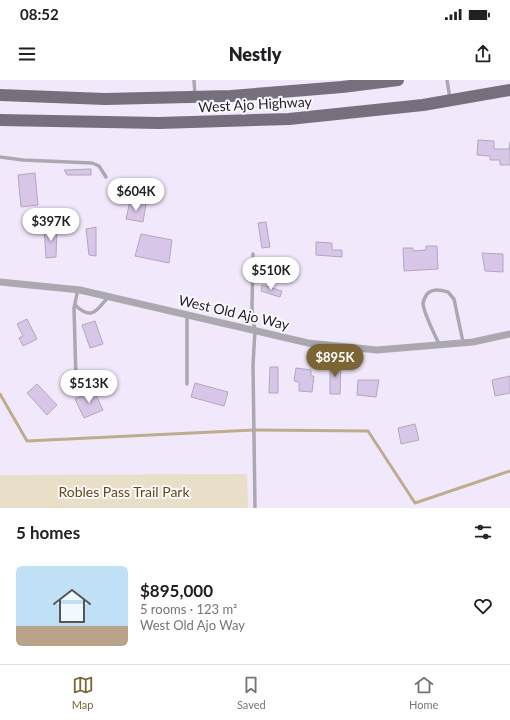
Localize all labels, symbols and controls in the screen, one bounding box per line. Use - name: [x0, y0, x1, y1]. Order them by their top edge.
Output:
- text: 08:52: [20, 5, 59, 23]
- icon: menu: [16, 43, 38, 65]
- text: Nestly: [229, 43, 281, 65]
- icon: share: [472, 43, 494, 65]
- street label: West Ajo Highway: [198, 92, 313, 115]
- pin: $604K: [108, 178, 164, 212]
- text: $604K: [116, 183, 156, 199]
- pin: $397K: [23, 208, 79, 242]
- text: $397K: [31, 213, 71, 229]
- pin: $510K: [243, 257, 299, 291]
- text: $510K: [251, 262, 291, 278]
- street label: West Old Ajo Way: [177, 291, 292, 333]
- pin: $895K: [307, 344, 363, 378]
- text: $895K: [315, 349, 355, 365]
- pin: $513K: [61, 370, 117, 404]
- text: $513K: [69, 375, 109, 391]
- park label: Robles Pass Trail Park: [58, 483, 190, 500]
- icon: filters: [472, 521, 494, 543]
- text: 5 homes: [16, 522, 80, 543]
- text: $895,000: [140, 580, 213, 601]
- icon: home: [48, 582, 96, 630]
- icon: heart: [472, 595, 494, 617]
- text: 5 rooms · 123 m²: [140, 601, 237, 617]
- text: West Old Ajo Way: [140, 617, 245, 633]
- tab: Map: [72, 674, 94, 711]
- tab: Saved: [237, 674, 266, 711]
- tab: Home: [409, 674, 438, 711]

